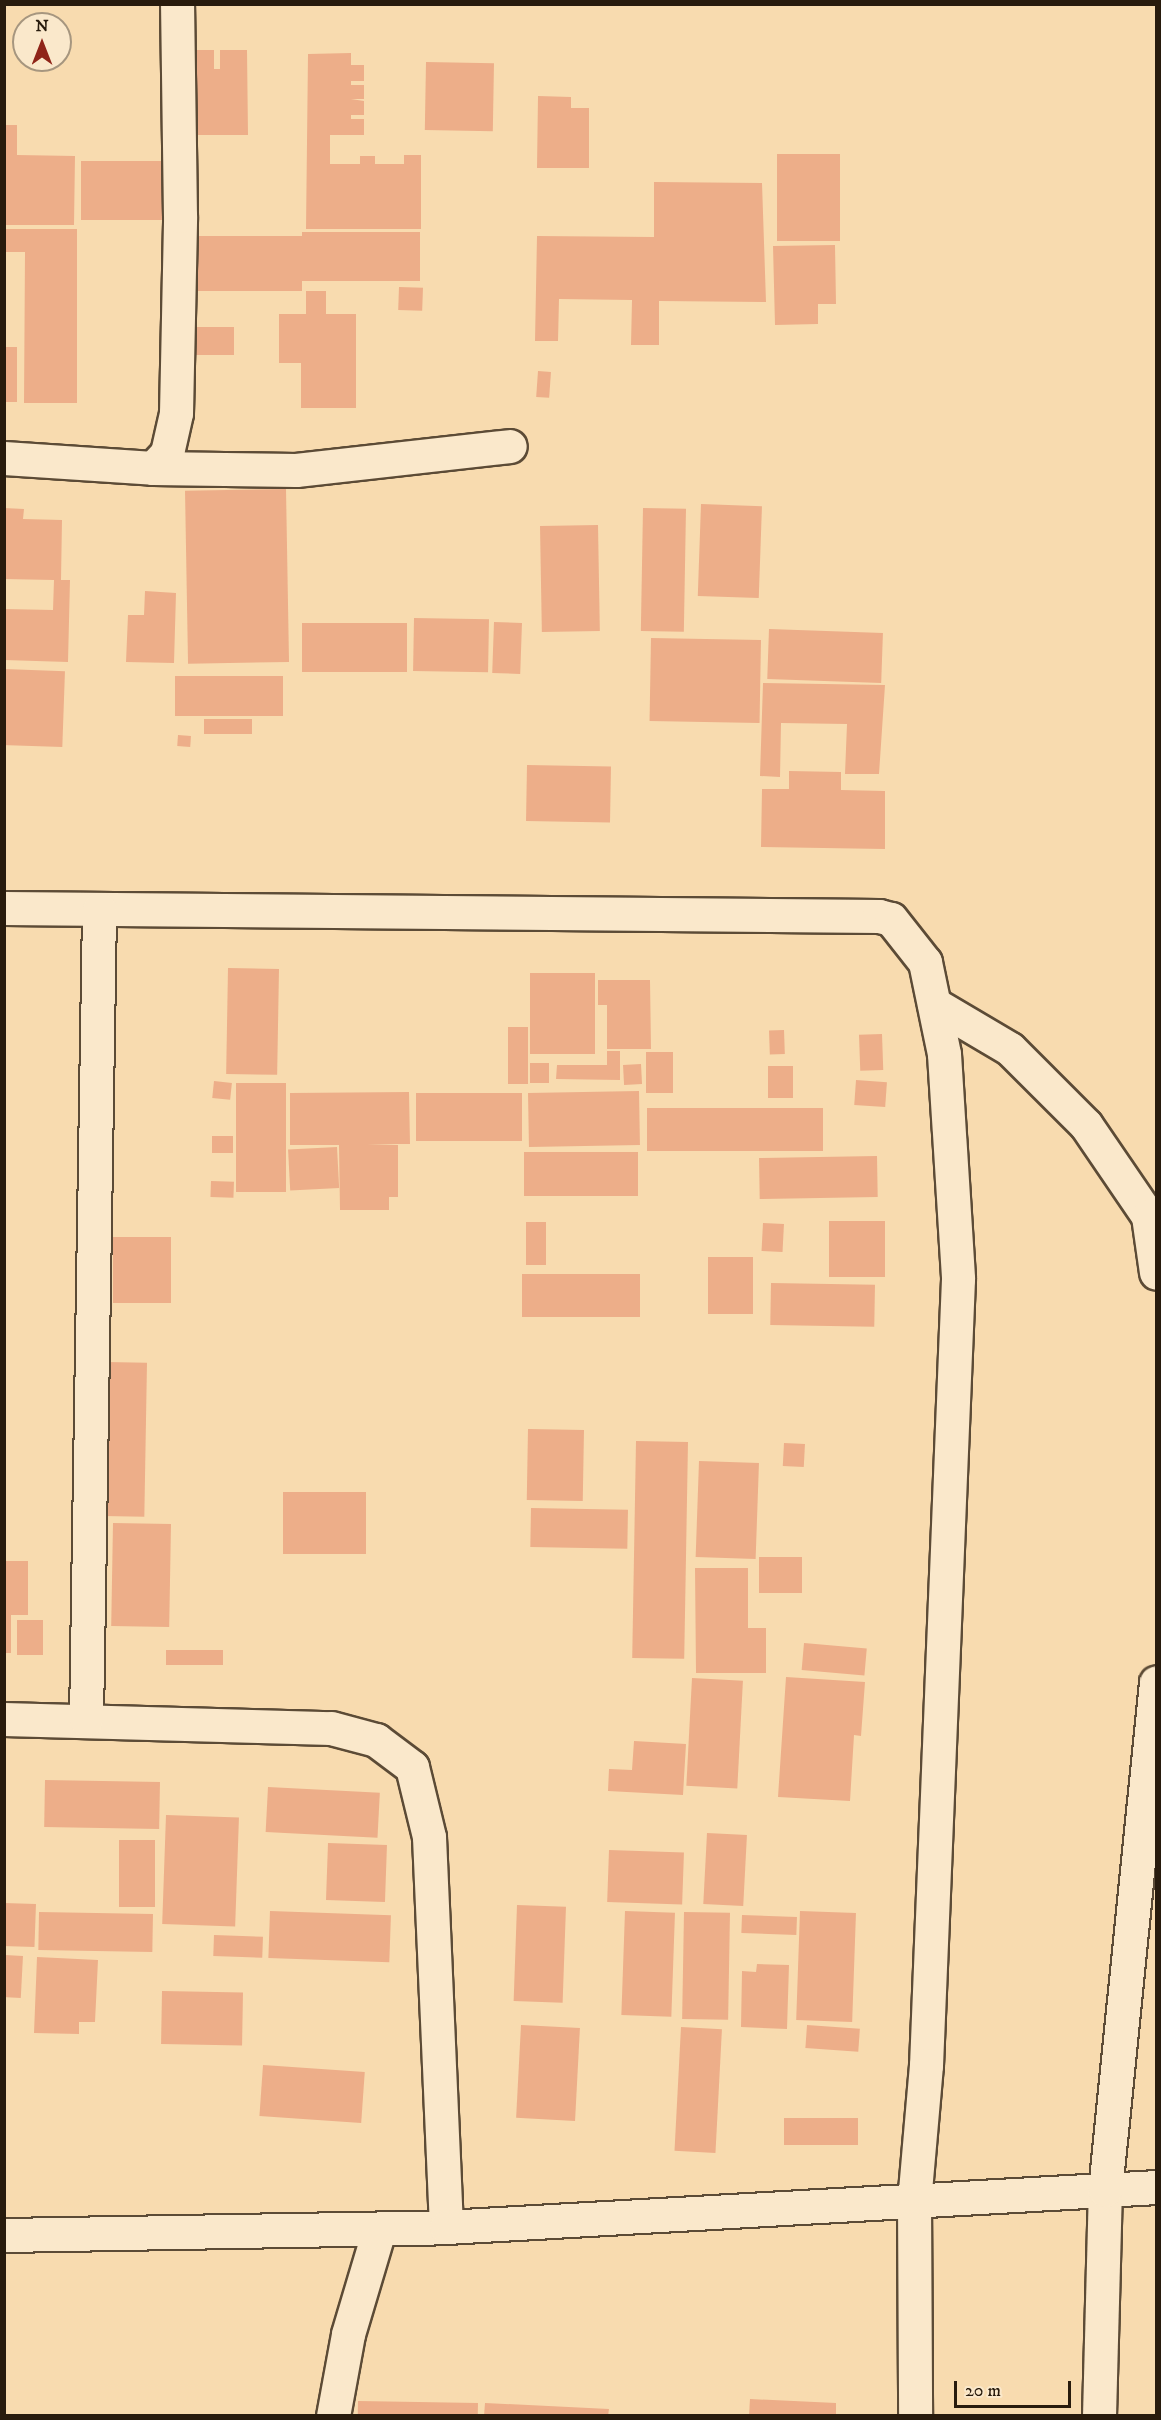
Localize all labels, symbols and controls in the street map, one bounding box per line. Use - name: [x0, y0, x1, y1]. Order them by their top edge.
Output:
- north arrow: [12, 12, 72, 72]
- text: N: [35, 16, 49, 36]
- scale bar: [957, 2369, 1074, 2407]
- text: 20 m: [965, 2380, 1001, 2402]

